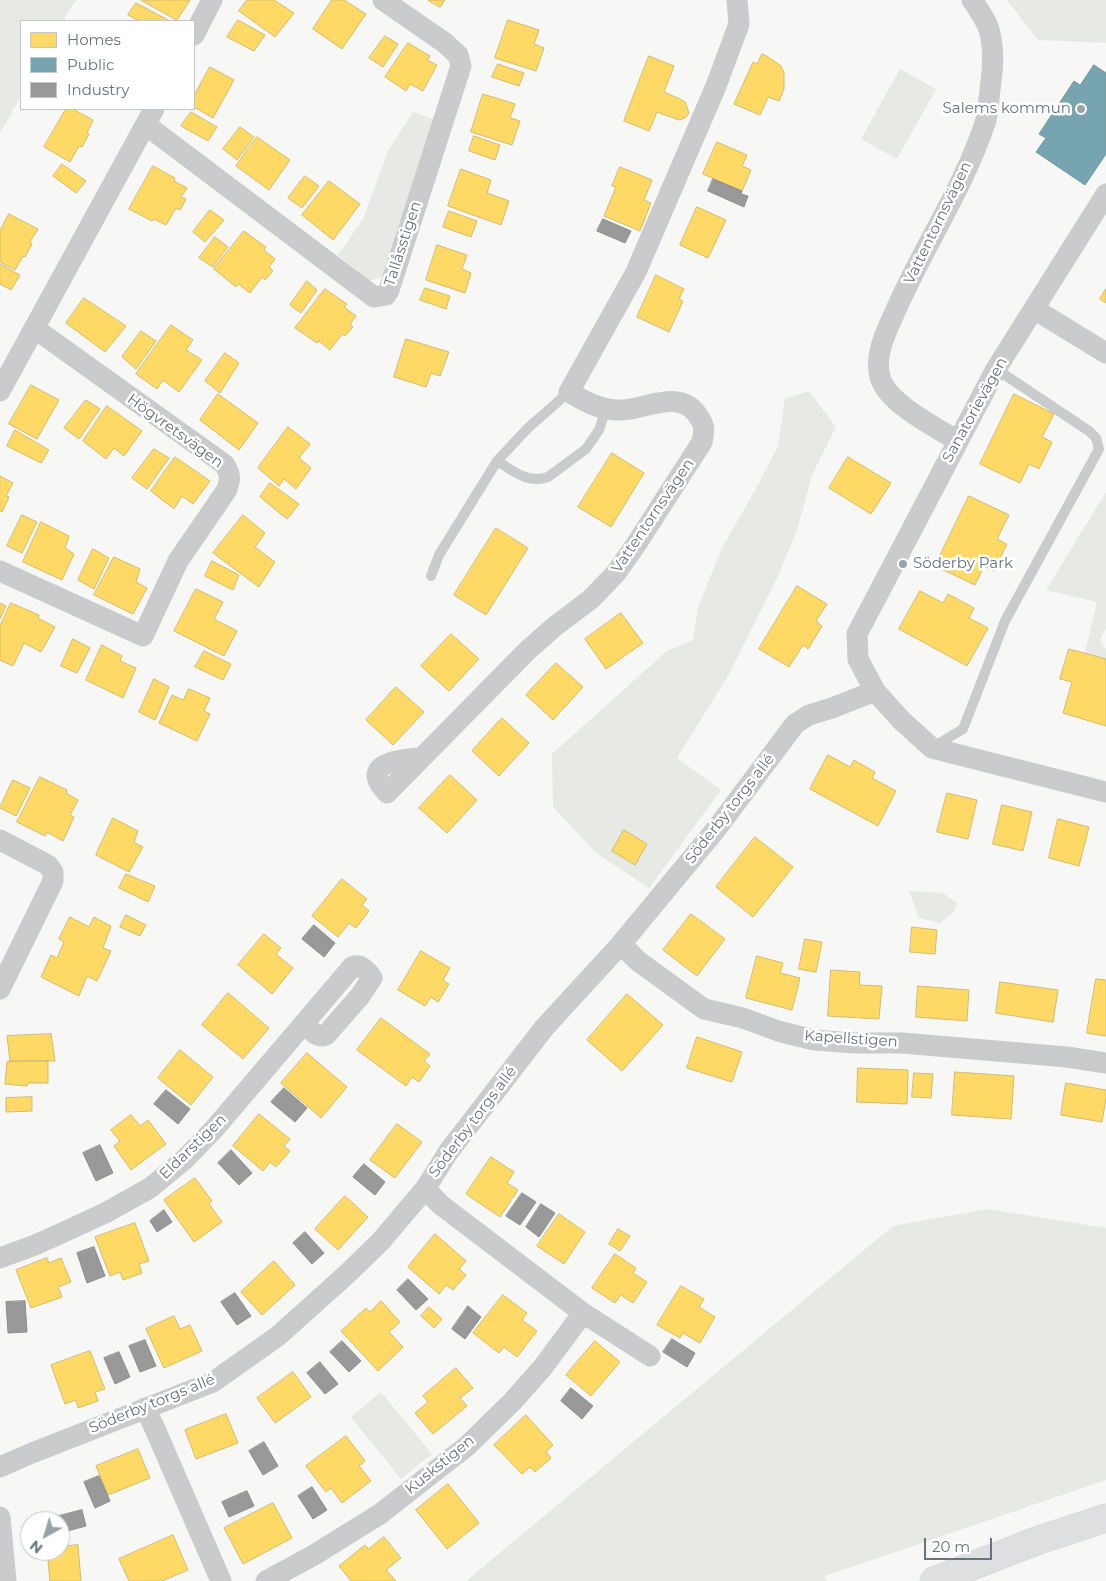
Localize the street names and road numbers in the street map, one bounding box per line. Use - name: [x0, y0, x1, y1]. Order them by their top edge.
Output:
- street label: Vattentornsvägen: [901, 159, 975, 287]
- street label: Tallåsstigen: [381, 199, 425, 289]
- street label: Sanatorievägen: [939, 354, 1011, 466]
- street label: Högvretsvägen: [123, 390, 227, 472]
- street label: Vattentornsvägen: [608, 455, 698, 577]
- street label: Söderby torgs allé: [682, 751, 778, 867]
- street label: Kapellstigen: [804, 1027, 898, 1051]
- street label: Söderby torgs allé: [425, 1063, 521, 1181]
- street label: Eldarstigen: [156, 1111, 230, 1183]
- street label: Söderby torgs allé: [86, 1370, 218, 1438]
- street label: Kuskstigen: [402, 1432, 478, 1498]

